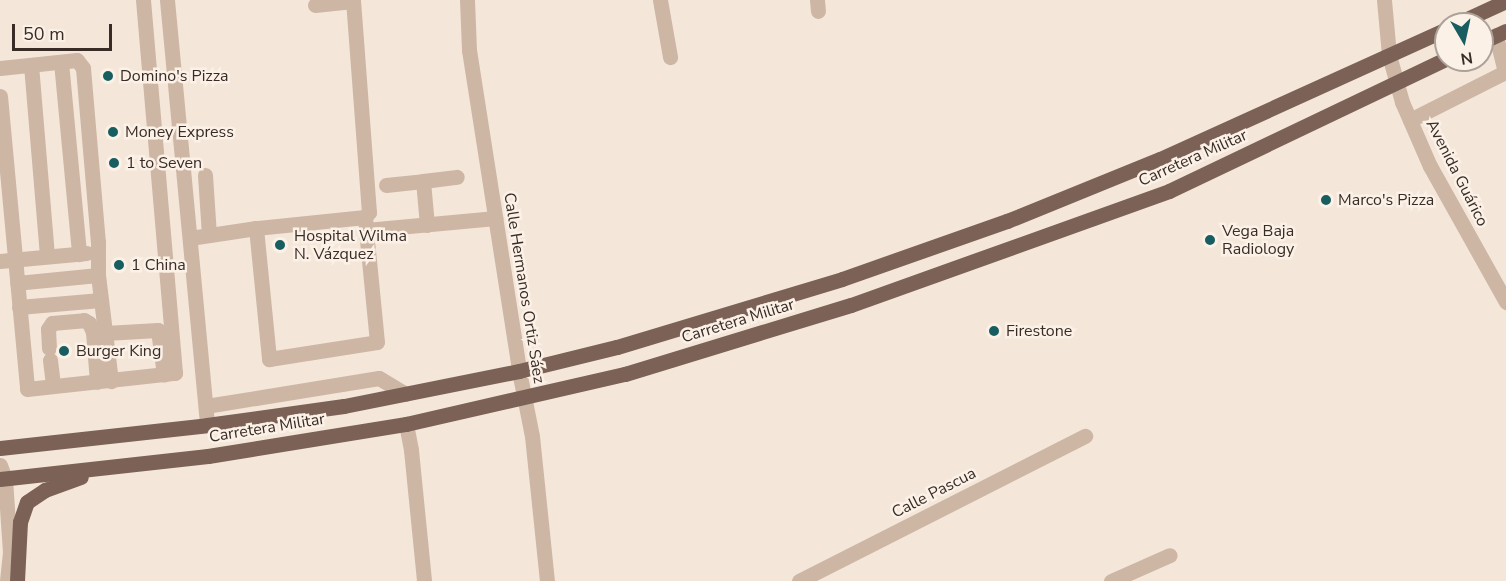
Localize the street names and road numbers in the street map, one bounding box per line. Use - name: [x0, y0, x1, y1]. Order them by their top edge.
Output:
- street label: Avenida Guárico: [1422, 116, 1492, 230]
- street label: Carretera Militar: [1136, 125, 1250, 191]
- street label: Calle Hermanos Ortiz Sáez: [499, 191, 549, 385]
- street label: Carretera Militar: [679, 295, 797, 347]
- street label: Carretera Militar: [208, 409, 326, 447]
- street label: Calle Pascua: [889, 464, 979, 522]

